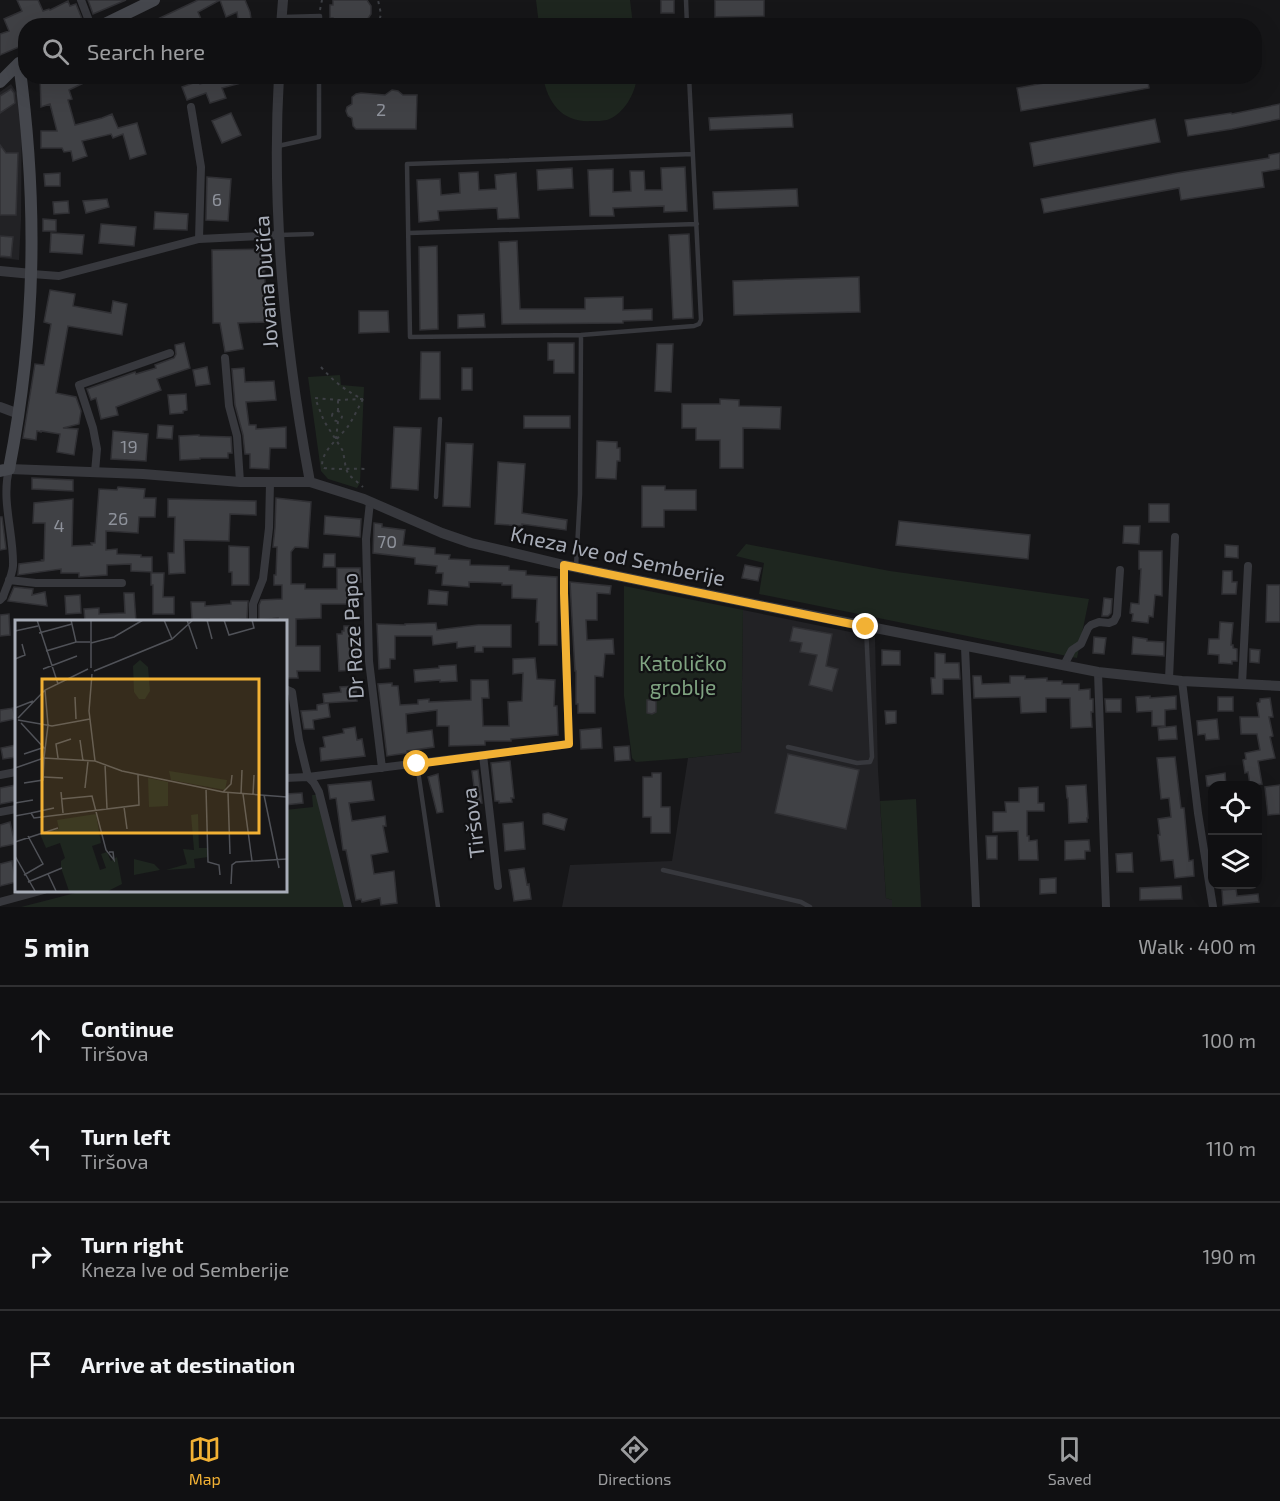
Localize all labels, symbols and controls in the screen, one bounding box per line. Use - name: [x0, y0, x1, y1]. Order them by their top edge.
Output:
- search box: [18, 18, 1262, 84]
- icon: search: [39, 35, 72, 68]
- text: Search here: [87, 38, 205, 64]
- house number: 2: [376, 98, 386, 120]
- house number: 6: [212, 188, 222, 210]
- street label: Jovana Dučića: [248, 215, 282, 349]
- house number: 19: [120, 435, 138, 457]
- house number: 26: [108, 507, 128, 529]
- house number: 4: [53, 514, 65, 536]
- street label: Kneza Ive od Semberije: [508, 520, 728, 591]
- house number: 70: [377, 530, 397, 552]
- street label: Dr Roze Papo: [336, 572, 368, 700]
- route end: [852, 613, 878, 639]
- inset map: [15, 620, 286, 892]
- park label: Katoličko groblje: [639, 650, 727, 700]
- route start: [403, 750, 429, 776]
- map controls: [1208, 781, 1262, 889]
- button: locate: [1208, 781, 1262, 835]
- street label: Tiršova: [455, 786, 489, 860]
- button: layers: [1208, 835, 1262, 889]
- text: 5 min: [24, 931, 90, 962]
- text: Walk · 400 m: [1138, 934, 1256, 958]
- text: Continue: [81, 1015, 174, 1041]
- icon: ahead: [24, 1024, 57, 1057]
- text: 100 m: [1202, 1028, 1256, 1052]
- text: Tiršova: [81, 1041, 148, 1065]
- text: Turn left: [81, 1123, 170, 1149]
- icon: left: [24, 1132, 57, 1165]
- text: 110 m: [1206, 1136, 1256, 1160]
- text: Tiršova: [81, 1149, 148, 1173]
- text: Turn right: [81, 1231, 183, 1257]
- icon: right: [24, 1240, 57, 1273]
- text: 190 m: [1203, 1244, 1256, 1268]
- text: Kneza Ive od Semberije: [81, 1257, 289, 1281]
- icon: arrive: [24, 1348, 57, 1381]
- text: Arrive at destination: [81, 1351, 295, 1377]
- tab: Map: [188, 1433, 221, 1488]
- tab: Directions: [598, 1433, 671, 1488]
- tab: Saved: [1048, 1433, 1092, 1488]

